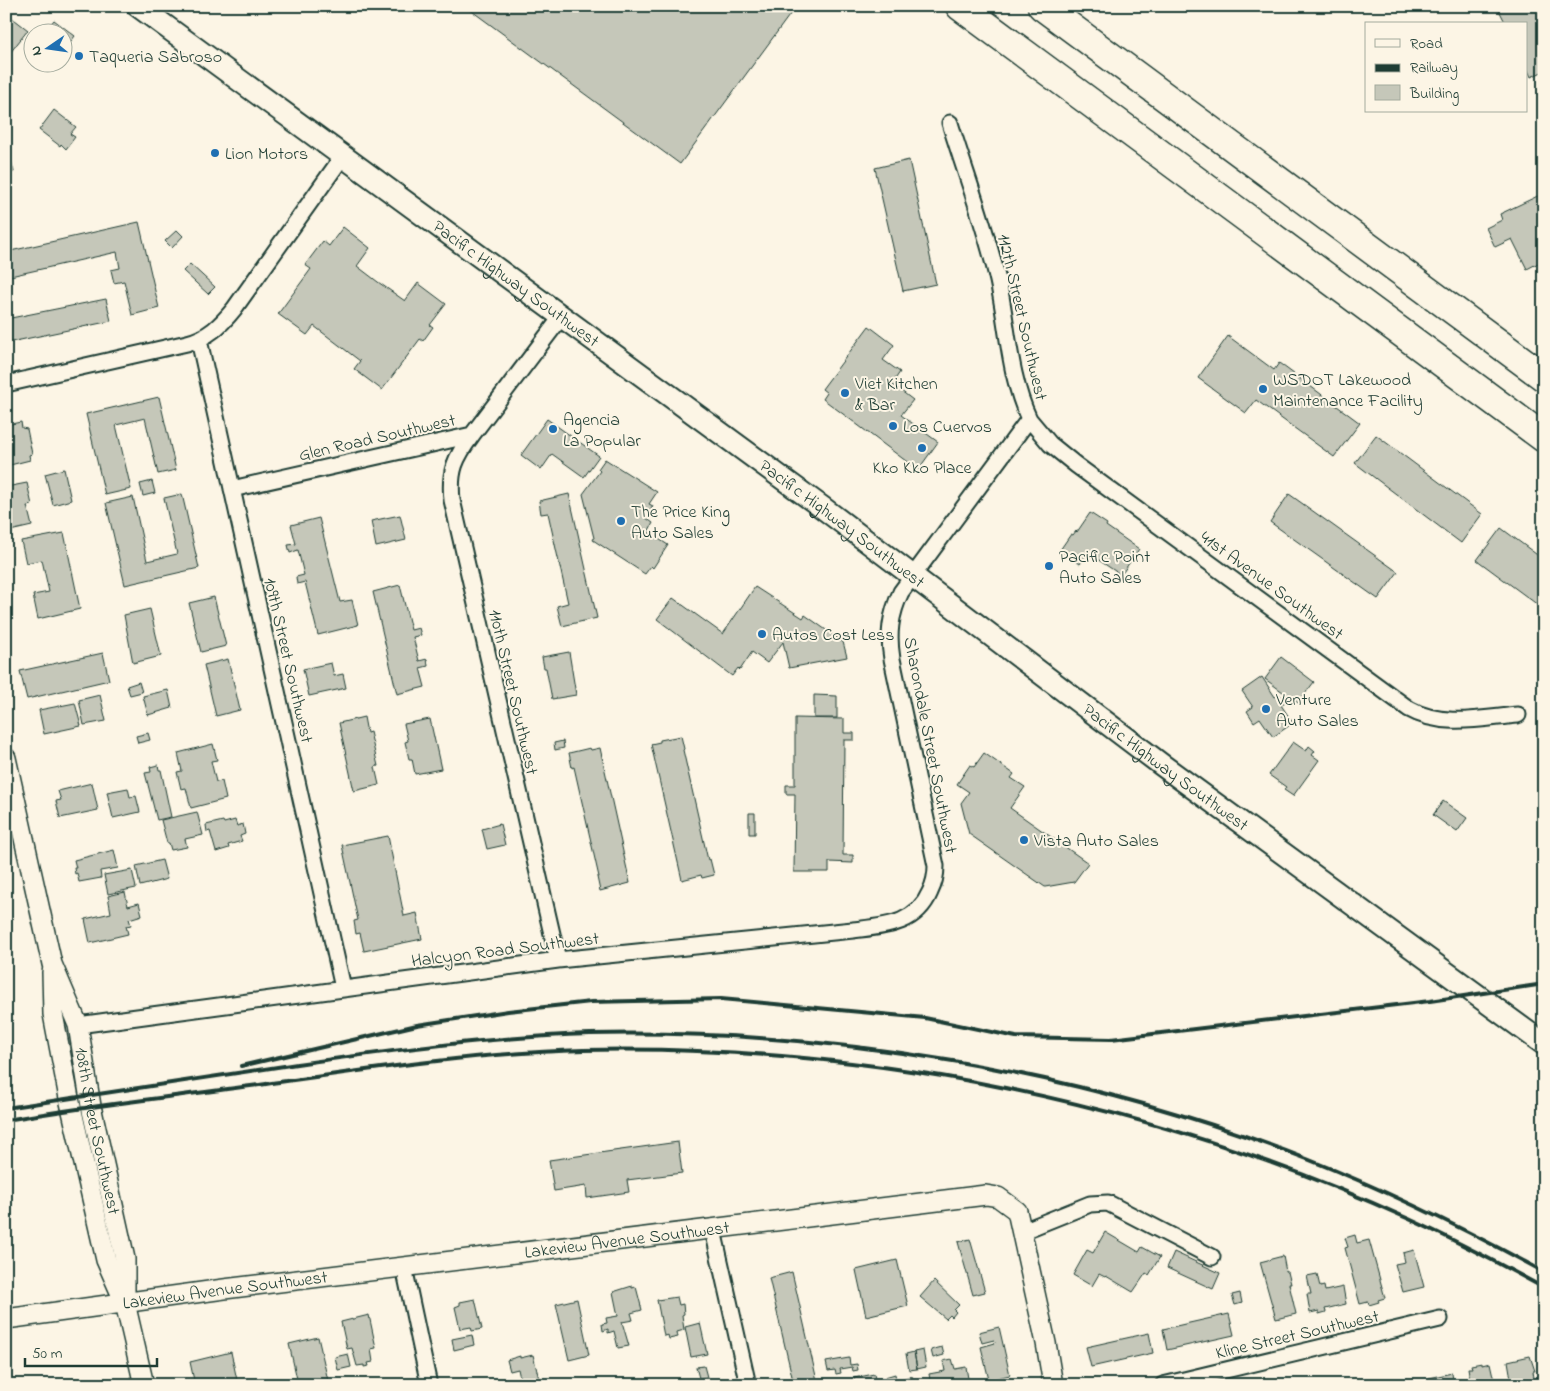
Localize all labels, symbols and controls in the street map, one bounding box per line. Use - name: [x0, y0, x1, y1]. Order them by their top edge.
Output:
- north arrow: [22, 22, 72, 72]
- legend: [1365, 22, 1528, 112]
- text: Road: [1410, 33, 1443, 55]
- text: N: [26, 44, 48, 58]
- place label: Taqueria Sabroso: [89, 45, 222, 71]
- marker: Taqueria Sabroso: [73, 50, 85, 62]
- text: Railway: [1410, 57, 1458, 80]
- text: Building: [1409, 83, 1459, 106]
- place label: Lion Motors: [225, 142, 308, 168]
- marker: Lion Motors: [209, 147, 221, 159]
- street label: Pacific Highway Southwest: [426, 215, 604, 355]
- street label: 112th Street Southwest: [989, 232, 1053, 403]
- place label: WSDOT Lakewood Maintenance Facility: [1273, 368, 1423, 415]
- place label: Viet Kitchen & Bar: [854, 372, 938, 419]
- marker: WSDOT Lakewood Maintenance Facility: [1257, 383, 1269, 395]
- marker: Viet Kitchen & Bar: [839, 387, 851, 399]
- street label: Glen Road Southwest: [296, 408, 458, 470]
- place label: Agencia La Popular: [563, 408, 641, 455]
- place label: Los Cuervos: [903, 415, 992, 441]
- marker: Los Cuervos: [887, 420, 899, 432]
- marker: Agencia La Popular: [547, 423, 559, 435]
- marker: Kko Kko Place: [916, 442, 928, 454]
- street label: Pacific Highway Southwest: [753, 454, 929, 596]
- place label: Kko Kko Place: [872, 456, 972, 482]
- place label: The Price King Auto Sales: [631, 500, 730, 547]
- marker: The Price King Auto Sales: [615, 515, 627, 527]
- street label: 41st Avenue Southwest: [1194, 526, 1348, 648]
- place label: Pacific Point Auto Sales: [1059, 545, 1150, 592]
- marker: Pacific Point Auto Sales: [1043, 560, 1055, 572]
- street label: 109th Street Southwest: [255, 575, 319, 746]
- street label: 110th Street Southwest: [480, 607, 544, 778]
- place label: Autos Cost Less: [772, 623, 894, 649]
- marker: Autos Cost Less: [756, 628, 768, 640]
- street label: Sharondale Street Southwest: [895, 635, 963, 856]
- place label: Venture Auto Sales: [1275, 688, 1359, 735]
- street label: Pacific Highway Southwest: [1076, 698, 1253, 839]
- marker: Venture Auto Sales: [1260, 703, 1272, 715]
- place label: Vista Auto Sales: [1033, 829, 1159, 855]
- marker: Vista Auto Sales: [1018, 834, 1030, 846]
- street label: Halcyon Road Southwest: [410, 927, 601, 975]
- street label: 108th Street Southwest: [67, 1045, 126, 1217]
- street label: Lakeview Avenue Southwest: [523, 1216, 731, 1267]
- street label: Lakeview Avenue Southwest: [121, 1265, 329, 1318]
- street label: Kline Street Southwest: [1213, 1304, 1382, 1367]
- scale bar: [25, 1336, 158, 1368]
- text: 50 m: [32, 1343, 63, 1365]

